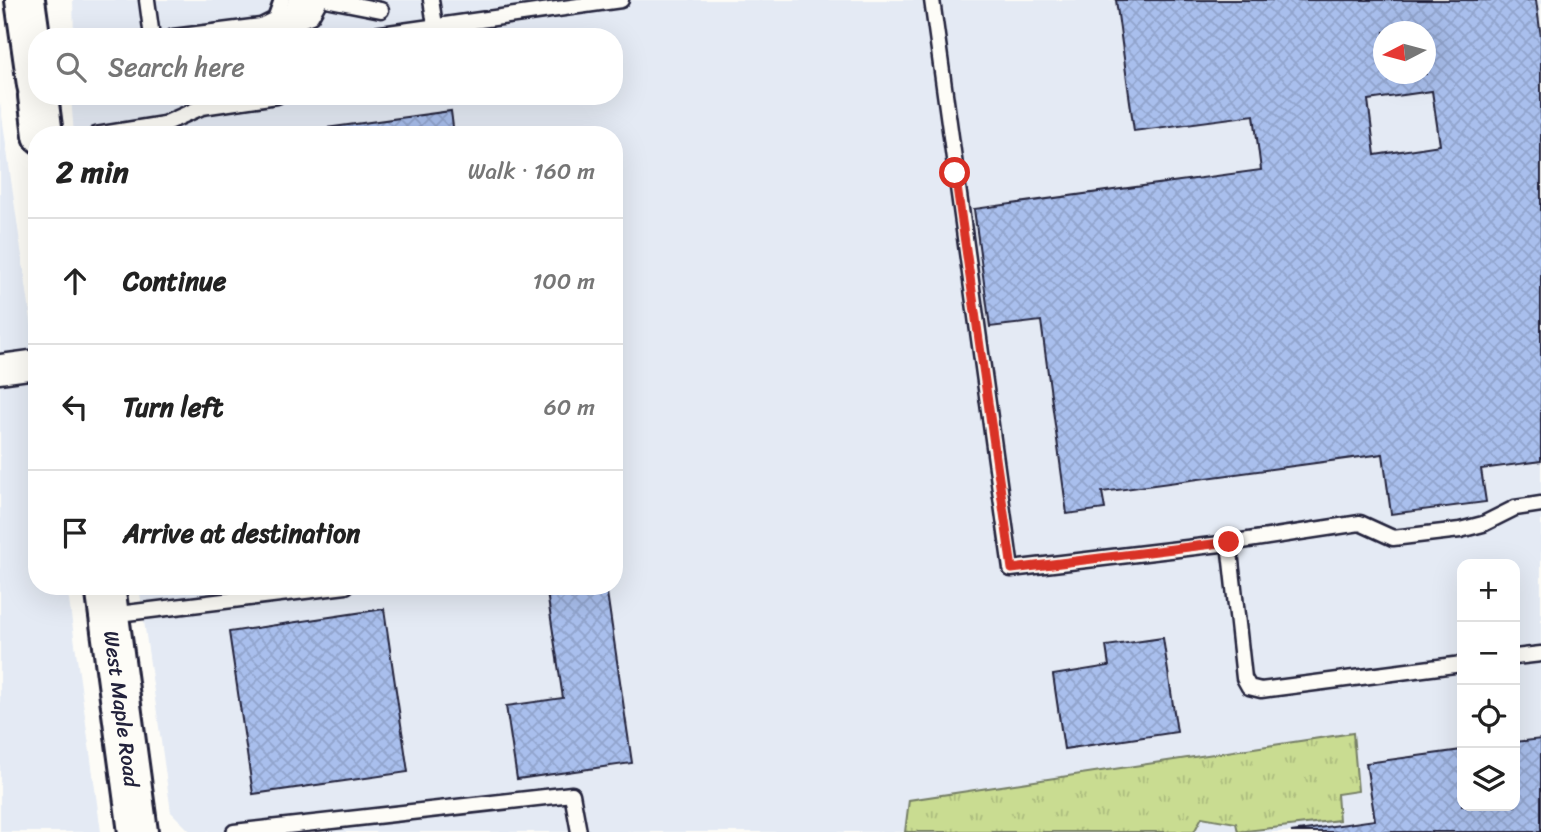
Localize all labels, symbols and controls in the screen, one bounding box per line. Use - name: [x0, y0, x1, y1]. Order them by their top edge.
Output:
- north arrow: [1373, 21, 1436, 84]
- search box: [28, 28, 623, 105]
- text: Search here: [108, 44, 245, 90]
- icon: search: [52, 48, 90, 86]
- text: 2 min: [56, 145, 129, 199]
- text: Walk · 160 m: [468, 151, 595, 192]
- route start: [939, 157, 970, 188]
- text: Continue: [123, 258, 226, 304]
- text: 100 m: [532, 261, 595, 302]
- icon: ahead: [56, 262, 94, 300]
- text: Turn left: [123, 384, 223, 430]
- text: 60 m: [544, 387, 595, 428]
- icon: left: [56, 388, 94, 426]
- text: Arrive at destination: [123, 510, 360, 556]
- icon: arrive: [56, 514, 94, 552]
- route end: [1213, 526, 1244, 557]
- map controls: [1457, 559, 1520, 811]
- button: +: [1457, 559, 1520, 622]
- button: −: [1457, 622, 1520, 685]
- street label: West Maple Road: [92, 628, 151, 791]
- button: locate: [1457, 685, 1520, 748]
- button: layers: [1457, 748, 1520, 811]

